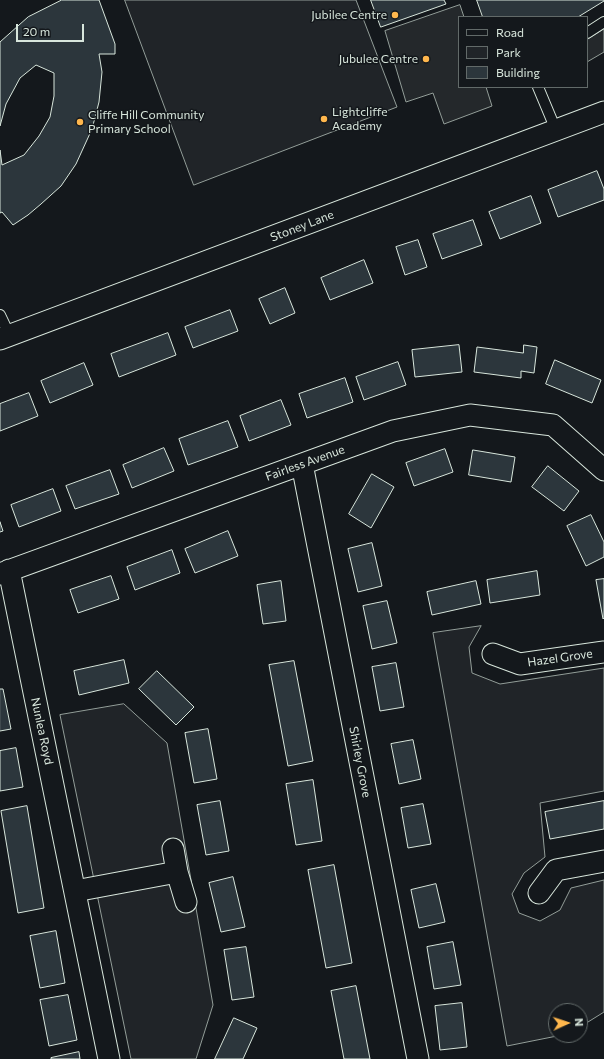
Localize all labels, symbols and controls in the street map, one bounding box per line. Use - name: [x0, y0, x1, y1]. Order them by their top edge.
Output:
- place label: Jubilee Centre: [311, 8, 387, 22]
- marker: Jubilee Centre: [390, 10, 400, 20]
- scale bar: [18, 16, 86, 42]
- legend: [458, 16, 588, 88]
- text: 20 m: [23, 24, 50, 38]
- text: Road: [496, 25, 524, 39]
- text: Park: [496, 45, 521, 59]
- place label: Jubulee Centre: [339, 52, 418, 66]
- marker: Jubulee Centre: [421, 54, 431, 64]
- text: Building: [496, 65, 540, 79]
- place label: Lightcliffe Academy: [332, 105, 387, 133]
- place label: Cliffe Hill Community Primary School: [88, 108, 204, 136]
- marker: Lightcliffe Academy: [319, 114, 329, 124]
- marker: Cliffe Hill Community Primary School: [75, 117, 85, 127]
- street label: Stoney Lane: [268, 207, 336, 245]
- street label: Fairless Avenue: [263, 442, 347, 484]
- street label: Hazel Grove: [527, 646, 593, 670]
- street label: Nunlea Royd: [28, 696, 56, 766]
- street label: Shirley Grove: [346, 725, 374, 799]
- north arrow: [548, 1003, 588, 1043]
- text: N: [573, 1018, 586, 1027]

